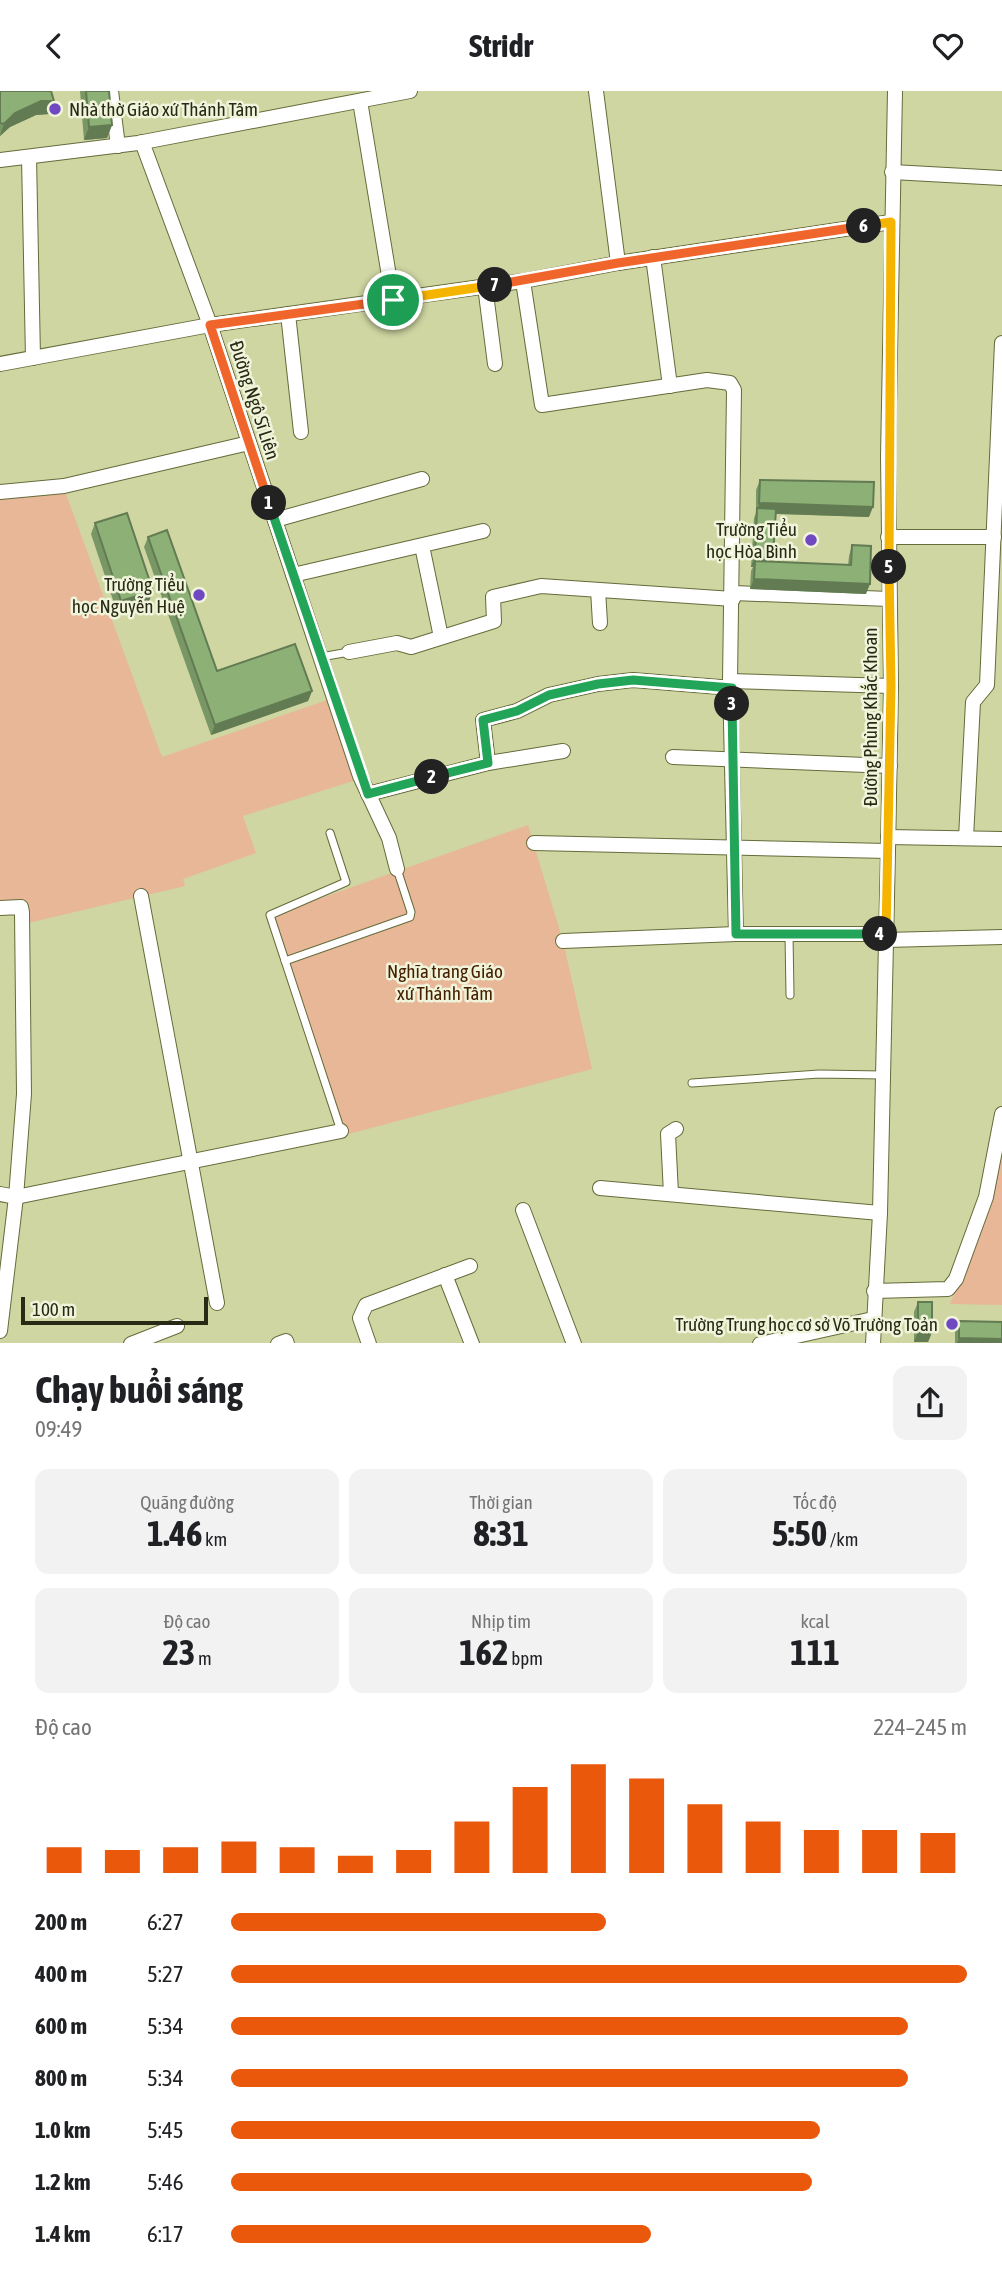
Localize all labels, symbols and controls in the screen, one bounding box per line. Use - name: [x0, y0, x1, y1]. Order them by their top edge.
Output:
- icon: back: [35, 27, 73, 65]
- text: Stridr: [469, 27, 533, 64]
- icon: heart: [929, 27, 967, 65]
- place label: Nhà thờ Giáo xứ Thánh Tâm: [69, 98, 258, 120]
- marker: Nhà thờ Giáo xứ Thánh Tâm: [47, 101, 63, 117]
- pin: 6: [846, 209, 882, 243]
- text: 6: [859, 214, 868, 236]
- pin: 7: [477, 267, 512, 303]
- pin: [363, 270, 423, 330]
- text: 7: [490, 273, 499, 295]
- icon: arrive: [374, 281, 412, 319]
- street label: Đường Ngô Sĩ Liên: [225, 338, 285, 462]
- pin: 1: [252, 485, 286, 521]
- text: 1: [264, 491, 273, 513]
- place label: Trường Tiểu học Hòa Bình: [706, 518, 797, 562]
- marker: Trường Tiểu học Hòa Bình: [803, 532, 819, 548]
- pin: 5: [872, 549, 906, 585]
- text: 5: [884, 555, 893, 577]
- place label: Trường Tiểu học Nguyễn Huệ: [72, 573, 185, 617]
- marker: Trường Tiểu học Nguyễn Huệ: [191, 587, 207, 603]
- street label: Đường Phùng Khắc Khoan: [859, 628, 881, 806]
- pin: 3: [714, 687, 750, 721]
- text: 3: [727, 692, 736, 714]
- pin: 2: [414, 759, 450, 795]
- text: 2: [427, 765, 436, 787]
- pin: 4: [862, 917, 898, 951]
- text: 4: [875, 922, 884, 944]
- park label: Nghĩa trang Giáo xứ Thánh Tâm: [387, 960, 503, 1004]
- scale bar: [21, 1295, 208, 1326]
- text: 100 m: [32, 1298, 75, 1320]
- place label: Trường Trung học cơ sở Võ Trường Toản: [675, 1313, 938, 1335]
- marker: Trường Trung học cơ sở Võ Trường Toản: [944, 1316, 960, 1332]
- button: share: [893, 1366, 967, 1440]
- text: Chạy buổi sáng: [35, 1368, 243, 1411]
- text: 09:49: [35, 1416, 82, 1442]
- text: Quãng đường: [140, 1491, 234, 1513]
- text: Thời gian: [469, 1491, 533, 1513]
- text: Tốc độ: [793, 1491, 837, 1513]
- text: 1.46: [147, 1513, 202, 1553]
- text: 8:31: [473, 1513, 529, 1553]
- text: 5:50: [772, 1513, 827, 1553]
- text: km: [202, 1528, 227, 1550]
- text: /km: [827, 1528, 858, 1550]
- text: Độ cao: [164, 1610, 210, 1632]
- text: Nhịp tim: [471, 1610, 531, 1632]
- text: kcal: [801, 1610, 829, 1632]
- text: 23: [162, 1632, 195, 1672]
- text: 162: [459, 1632, 509, 1672]
- text: 111: [790, 1632, 840, 1672]
- text: m: [195, 1647, 212, 1669]
- text: bpm: [509, 1647, 543, 1669]
- text: Độ cao: [35, 1714, 92, 1740]
- text: 224–245 m: [873, 1714, 967, 1740]
- text: 200 m: [35, 1909, 87, 1935]
- text: 6:27: [147, 1909, 184, 1935]
- text: 400 m: [35, 1961, 87, 1987]
- text: 5:27: [147, 1961, 184, 1987]
- text: 600 m: [35, 2013, 87, 2039]
- text: 5:34: [147, 2013, 184, 2039]
- text: 800 m: [35, 2065, 87, 2091]
- text: 5:34: [147, 2065, 184, 2091]
- text: 1.0 km: [35, 2117, 91, 2143]
- text: 5:45: [147, 2117, 184, 2143]
- text: 1.2 km: [35, 2169, 91, 2195]
- text: 5:46: [147, 2169, 184, 2195]
- text: 1.4 km: [35, 2221, 91, 2247]
- text: 6:17: [147, 2221, 184, 2247]

